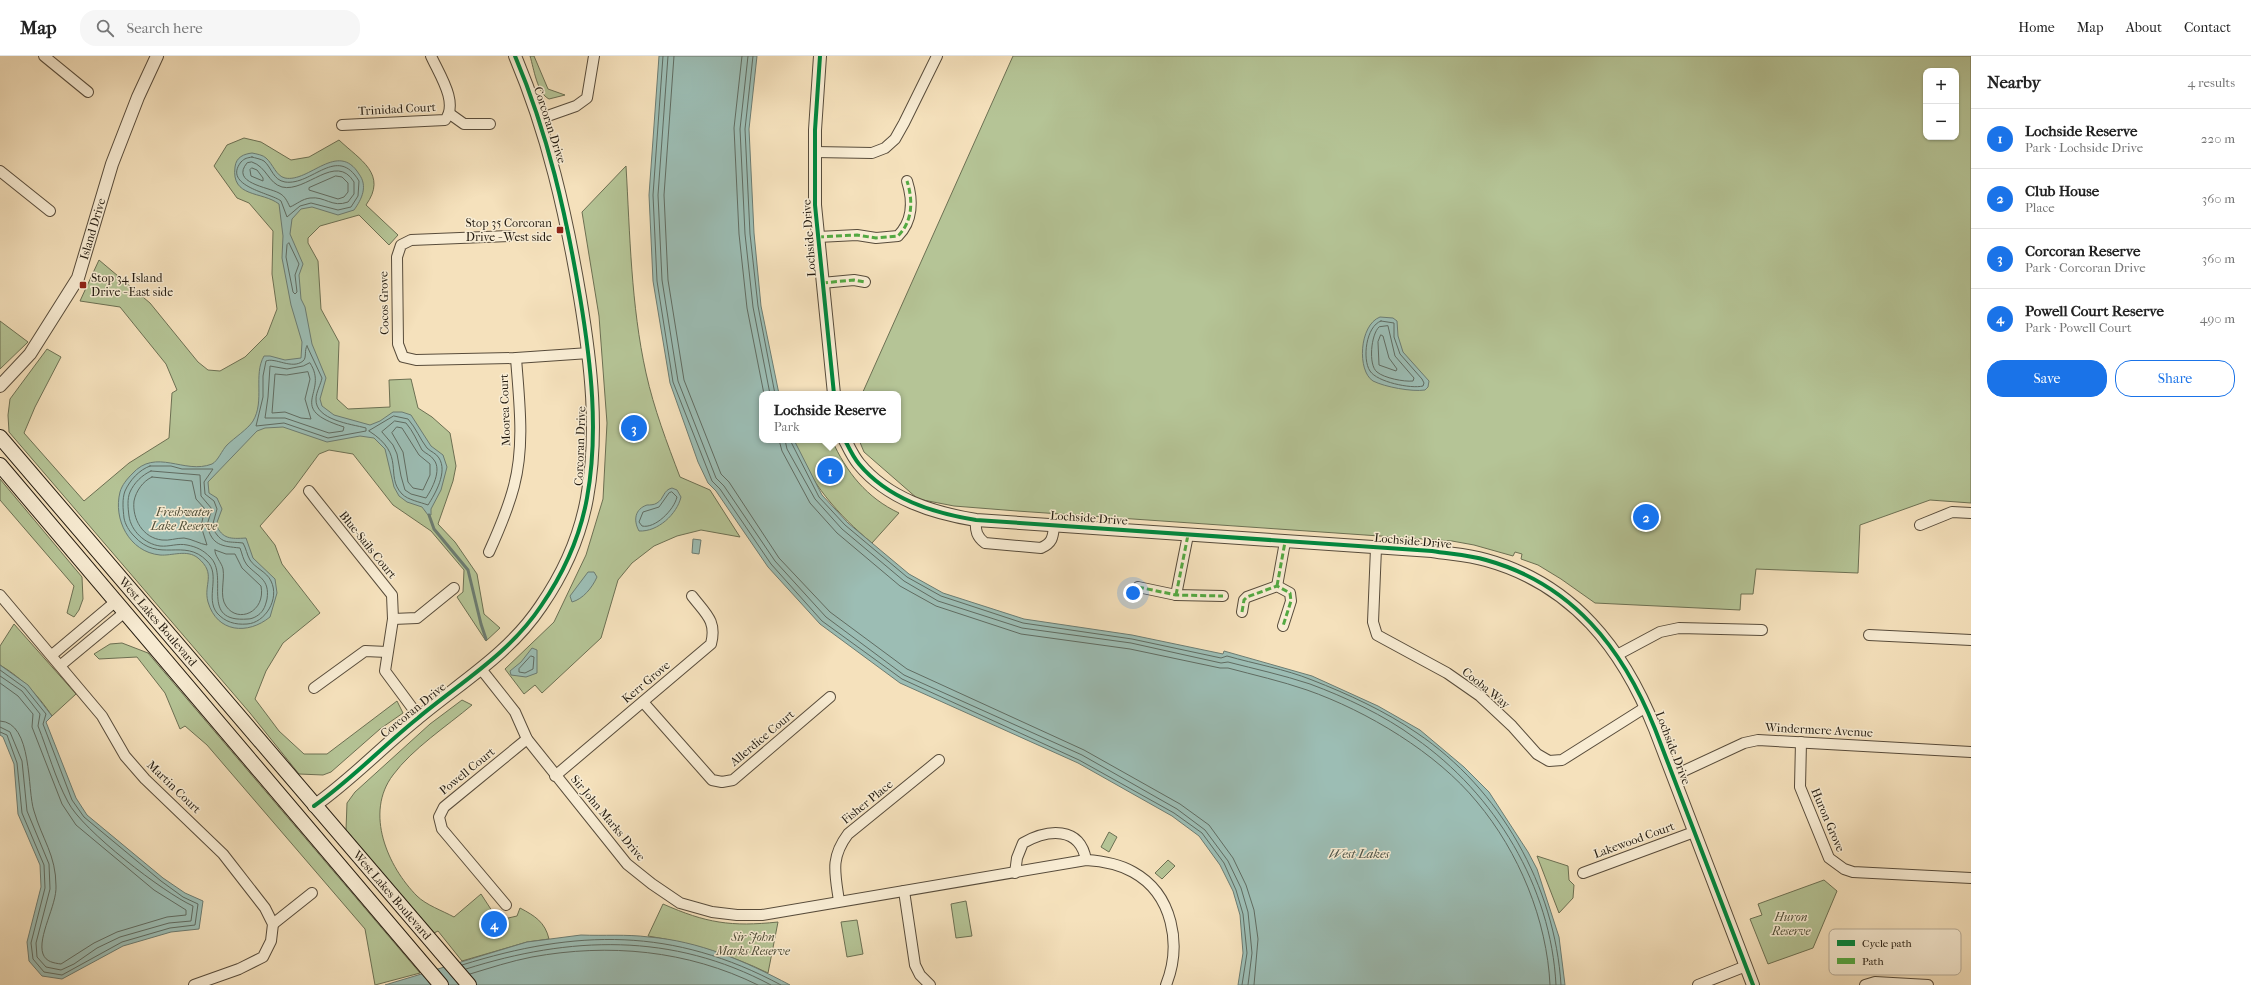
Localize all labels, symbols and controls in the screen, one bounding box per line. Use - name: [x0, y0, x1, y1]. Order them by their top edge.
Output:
- search box: [80, 10, 360, 46]
- text: Map: [20, 17, 56, 39]
- icon: search: [94, 17, 116, 39]
- text: Search here: [126, 19, 203, 37]
- text: Home: [2018, 19, 2055, 36]
- text: Map: [2077, 19, 2104, 36]
- text: About: [2126, 19, 2162, 36]
- text: Contact: [2184, 19, 2231, 36]
- map controls: [1923, 68, 1959, 140]
- button: +: [1923, 68, 1959, 104]
- text: Nearby: [1987, 72, 2041, 92]
- text: 4 results: [2188, 75, 2235, 90]
- street label: Corcoran Drive: [531, 85, 569, 165]
- street label: Trinidad Court: [358, 100, 437, 118]
- button: −: [1923, 104, 1959, 140]
- text: Lochside Reserve: [2025, 122, 2137, 140]
- text: 1: [1998, 131, 2002, 146]
- text: 220 m: [2201, 131, 2235, 146]
- text: Park · Lochside Drive: [2025, 140, 2143, 155]
- text: Club House: [2025, 182, 2099, 200]
- text: 2: [1997, 191, 2003, 206]
- text: 360 m: [2202, 191, 2235, 206]
- street label: Island Drive: [77, 196, 108, 261]
- street label: Lochside Drive: [799, 199, 819, 277]
- text: Place: [2025, 200, 2055, 215]
- place label: Stop 35 Corcoran Drive - West side: [466, 216, 552, 244]
- marker: Stop 35 Corcoran Drive - West side: [555, 225, 565, 235]
- text: Corcoran Reserve: [2025, 242, 2140, 260]
- text: 3: [1997, 251, 2003, 266]
- text: 360 m: [2202, 251, 2235, 266]
- text: Park · Corcoran Drive: [2025, 260, 2146, 275]
- place label: Stop 34 Island Drive - East side: [91, 271, 173, 299]
- street label: Cocos Grove: [376, 271, 392, 335]
- marker: Stop 34 Island Drive - East side: [78, 280, 88, 290]
- text: Powell Court Reserve: [2025, 302, 2164, 320]
- text: 4: [1996, 311, 2004, 326]
- text: 490 m: [2200, 311, 2235, 326]
- text: Park · Powell Court: [2025, 320, 2132, 335]
- button: Save: [1987, 360, 2107, 397]
- button: Share: [2115, 360, 2235, 397]
- street label: Moorea Court: [497, 373, 513, 446]
- popup: [759, 391, 901, 443]
- text: Lochside Reserve: [774, 401, 886, 419]
- street label: Corcoran Drive: [572, 406, 588, 486]
- pin: 3: [621, 413, 647, 443]
- text: Park: [774, 419, 800, 434]
- pin: 1: [817, 456, 843, 486]
- pin: 2: [1633, 502, 1659, 532]
- park label: Freshwater Lake Reserve: [150, 505, 218, 533]
- street label: Blue-Sails Court: [337, 508, 400, 582]
- street label: Lochside Drive: [1050, 508, 1128, 528]
- street label: Lochside Drive: [1374, 531, 1452, 551]
- street label: West Lakes Boulevard: [115, 574, 200, 669]
- your location: [1123, 583, 1143, 603]
- street label: Kerr Grove: [619, 658, 673, 706]
- street label: Cooba Way: [1459, 665, 1513, 712]
- street label: Corcoran Drive: [378, 679, 449, 741]
- street label: Allerdice Court: [726, 707, 797, 770]
- street label: Lochside Drive: [1653, 709, 1693, 787]
- street label: Windermere Avenue: [1764, 720, 1873, 740]
- street label: Powell Court: [437, 744, 498, 797]
- street label: Martin Court: [144, 758, 204, 817]
- street label: Sir John Marks Drive: [568, 772, 648, 864]
- street label: Fisher Place: [839, 777, 896, 827]
- street label: Huron Grove: [1808, 786, 1848, 854]
- street label: Lakewood Court: [1592, 819, 1677, 861]
- water label: West Lakes: [1329, 846, 1390, 861]
- street label: West Lakes Boulevard: [349, 847, 434, 943]
- pin: 4: [481, 909, 507, 939]
- park label: Huron Reserve: [1771, 910, 1812, 938]
- legend: [1829, 929, 1961, 975]
- park label: Sir John Marks Reserve: [715, 930, 791, 958]
- text: Cycle path: [1862, 937, 1913, 950]
- text: Path: [1862, 955, 1885, 968]

